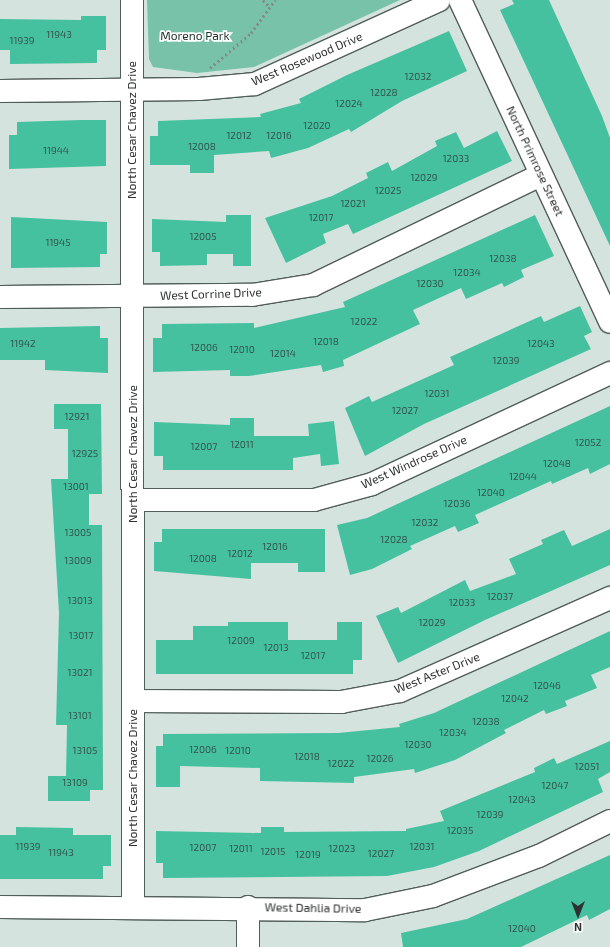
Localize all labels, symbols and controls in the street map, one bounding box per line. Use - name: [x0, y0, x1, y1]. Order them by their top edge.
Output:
- house number: 11943: [46, 29, 72, 41]
- park label: Moreno Park: [160, 29, 230, 43]
- street label: West Rosewood Drive: [249, 29, 365, 89]
- house number: 11939: [10, 35, 34, 47]
- street label: North Cesar Chavez Drive: [125, 61, 139, 199]
- house number: 12032: [405, 71, 431, 83]
- house number: 12028: [370, 87, 398, 99]
- house number: 12024: [335, 98, 363, 110]
- street label: North Primrose Street: [503, 104, 567, 218]
- house number: 12020: [303, 120, 331, 132]
- house number: 12012: [226, 130, 252, 142]
- house number: 12016: [266, 130, 292, 142]
- house number: 12008: [188, 141, 216, 153]
- house number: 11944: [43, 145, 69, 157]
- house number: 12033: [443, 153, 469, 165]
- house number: 12029: [411, 172, 437, 184]
- house number: 12025: [375, 185, 401, 197]
- house number: 12021: [340, 198, 366, 210]
- house number: 12017: [309, 212, 333, 224]
- house number: 12005: [189, 231, 217, 243]
- house number: 11945: [45, 237, 71, 249]
- house number: 12038: [489, 253, 517, 265]
- house number: 12034: [453, 267, 481, 279]
- house number: 12030: [416, 278, 444, 290]
- street label: West Corrine Drive: [160, 285, 262, 303]
- house number: 12022: [351, 316, 377, 328]
- house number: 12018: [313, 336, 339, 348]
- house number: 11942: [10, 338, 36, 350]
- house number: 12043: [527, 338, 555, 350]
- house number: 12006: [190, 342, 218, 354]
- house number: 12010: [229, 344, 255, 356]
- house number: 12014: [270, 348, 296, 360]
- house number: 12039: [493, 355, 519, 367]
- street label: North Cesar Chavez Drive: [126, 385, 140, 523]
- house number: 12031: [424, 388, 450, 400]
- house number: 12027: [392, 405, 418, 417]
- house number: 12921: [65, 411, 89, 423]
- street label: West Windrose Drive: [359, 432, 469, 492]
- house number: 12052: [575, 437, 601, 449]
- house number: 12011: [230, 439, 254, 451]
- house number: 12007: [191, 441, 217, 453]
- house number: 12925: [72, 448, 98, 460]
- house number: 12048: [543, 458, 571, 470]
- house number: 12044: [509, 471, 537, 483]
- house number: 13001: [63, 481, 89, 493]
- house number: 12040: [477, 487, 505, 499]
- house number: 12036: [444, 498, 470, 510]
- house number: 12032: [412, 517, 438, 529]
- house number: 13005: [65, 527, 91, 539]
- house number: 12028: [380, 534, 408, 546]
- house number: 12016: [262, 541, 288, 553]
- house number: 12012: [227, 548, 253, 560]
- house number: 12008: [189, 553, 217, 565]
- house number: 13009: [64, 555, 92, 567]
- house number: 12037: [487, 591, 513, 603]
- house number: 13013: [67, 595, 93, 607]
- house number: 12033: [449, 597, 475, 609]
- house number: 12029: [419, 617, 445, 629]
- house number: 13017: [69, 630, 93, 642]
- house number: 12009: [227, 635, 255, 647]
- house number: 12013: [263, 642, 289, 654]
- street label: West Aster Drive: [392, 649, 482, 697]
- house number: 12017: [301, 650, 325, 662]
- house number: 13021: [67, 667, 93, 679]
- house number: 12046: [533, 680, 561, 692]
- house number: 12042: [501, 693, 529, 705]
- street label: North Cesar Chavez Drive: [126, 709, 140, 847]
- house number: 13101: [68, 710, 92, 722]
- house number: 12038: [472, 716, 500, 728]
- house number: 12034: [439, 727, 467, 739]
- house number: 12030: [404, 739, 432, 751]
- house number: 12006: [189, 744, 217, 756]
- house number: 13105: [73, 745, 97, 757]
- house number: 12010: [225, 745, 251, 757]
- house number: 12018: [294, 751, 320, 763]
- house number: 12026: [367, 753, 393, 765]
- house number: 12022: [328, 758, 354, 770]
- house number: 12051: [575, 761, 599, 773]
- house number: 13109: [62, 777, 88, 789]
- house number: 12047: [542, 780, 568, 792]
- house number: 12043: [508, 794, 536, 806]
- house number: 12039: [477, 809, 503, 821]
- house number: 12035: [447, 825, 473, 837]
- house number: 11939: [16, 841, 40, 853]
- house number: 12031: [409, 841, 435, 853]
- house number: 12007: [190, 842, 216, 854]
- house number: 12011: [229, 843, 253, 855]
- house number: 12023: [329, 843, 355, 855]
- house number: 12015: [261, 846, 285, 858]
- house number: 11943: [48, 847, 74, 859]
- house number: 12027: [368, 848, 394, 860]
- house number: 12019: [295, 849, 321, 861]
- north arrow: [558, 895, 598, 935]
- street label: West Dahlia Drive: [264, 900, 362, 916]
- text: N: [574, 921, 582, 934]
- house number: 12040: [508, 923, 536, 935]

